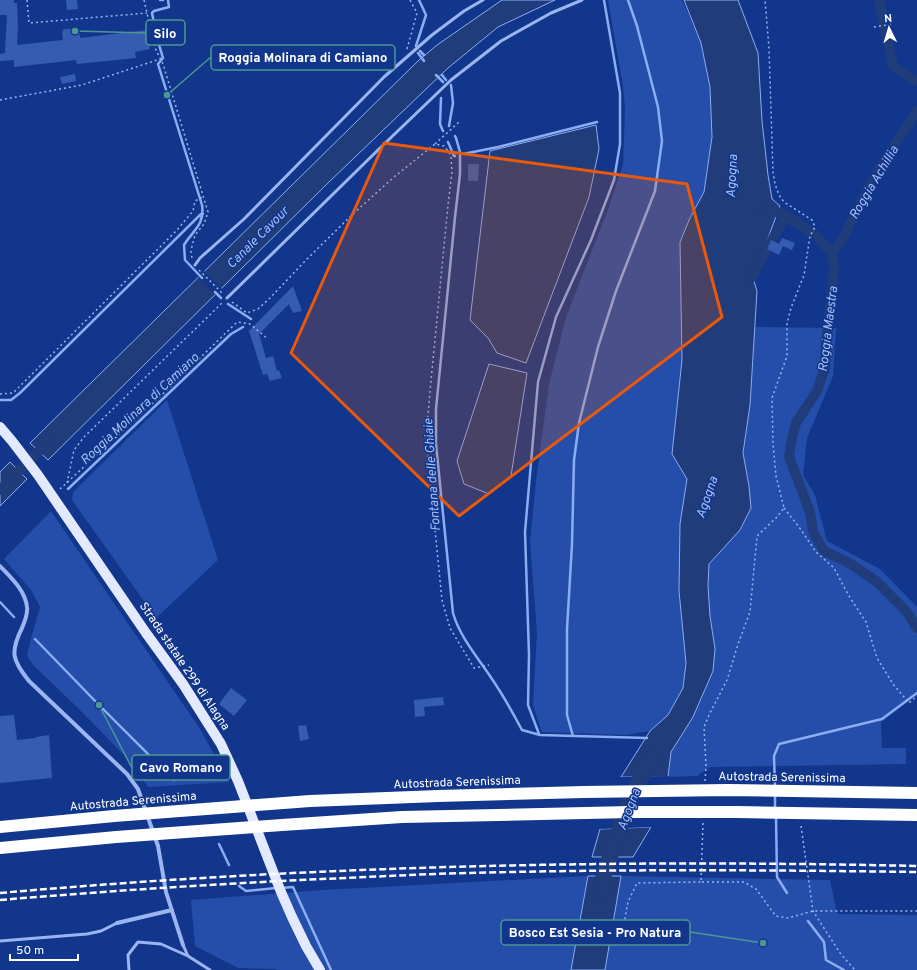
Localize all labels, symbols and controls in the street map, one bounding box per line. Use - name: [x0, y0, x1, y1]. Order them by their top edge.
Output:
- north arrow: [869, 8, 909, 48]
- text: N: [884, 12, 893, 26]
- callout: Silo: [146, 20, 185, 45]
- text: Silo: [154, 27, 176, 43]
- callout: Roggia Molinara di Camiano: [211, 45, 395, 70]
- text: Roggia Molinara di Camiano: [219, 51, 387, 67]
- water label: Roggia Achillia: [847, 143, 903, 223]
- water label: Agogna: [724, 154, 742, 198]
- water label: Canale Cavour: [224, 203, 294, 273]
- water label: Roggia Maestra: [816, 285, 842, 373]
- water label: Roggia Molinara di Camiano: [78, 350, 203, 469]
- water label: Fontana delle Ghiaie: [421, 418, 445, 532]
- water label: Agogna: [693, 474, 723, 521]
- street label: Strada statale 299 di Alagna: [135, 599, 233, 734]
- callout: Cavo Romano: [132, 755, 230, 780]
- text: Cavo Romano: [140, 761, 222, 777]
- street label: Autostrada Serenissima: [718, 769, 846, 787]
- street label: Autostrada Serenissima: [393, 773, 521, 793]
- water label: Agogna: [615, 786, 645, 833]
- street label: Autostrada Serenissima: [69, 788, 197, 816]
- callout: Bosco Est Sesia - Pro Natura: [501, 920, 690, 945]
- text: Bosco Est Sesia - Pro Natura: [509, 926, 681, 942]
- scale bar: [10, 936, 78, 962]
- text: 50 m: [16, 943, 44, 959]

